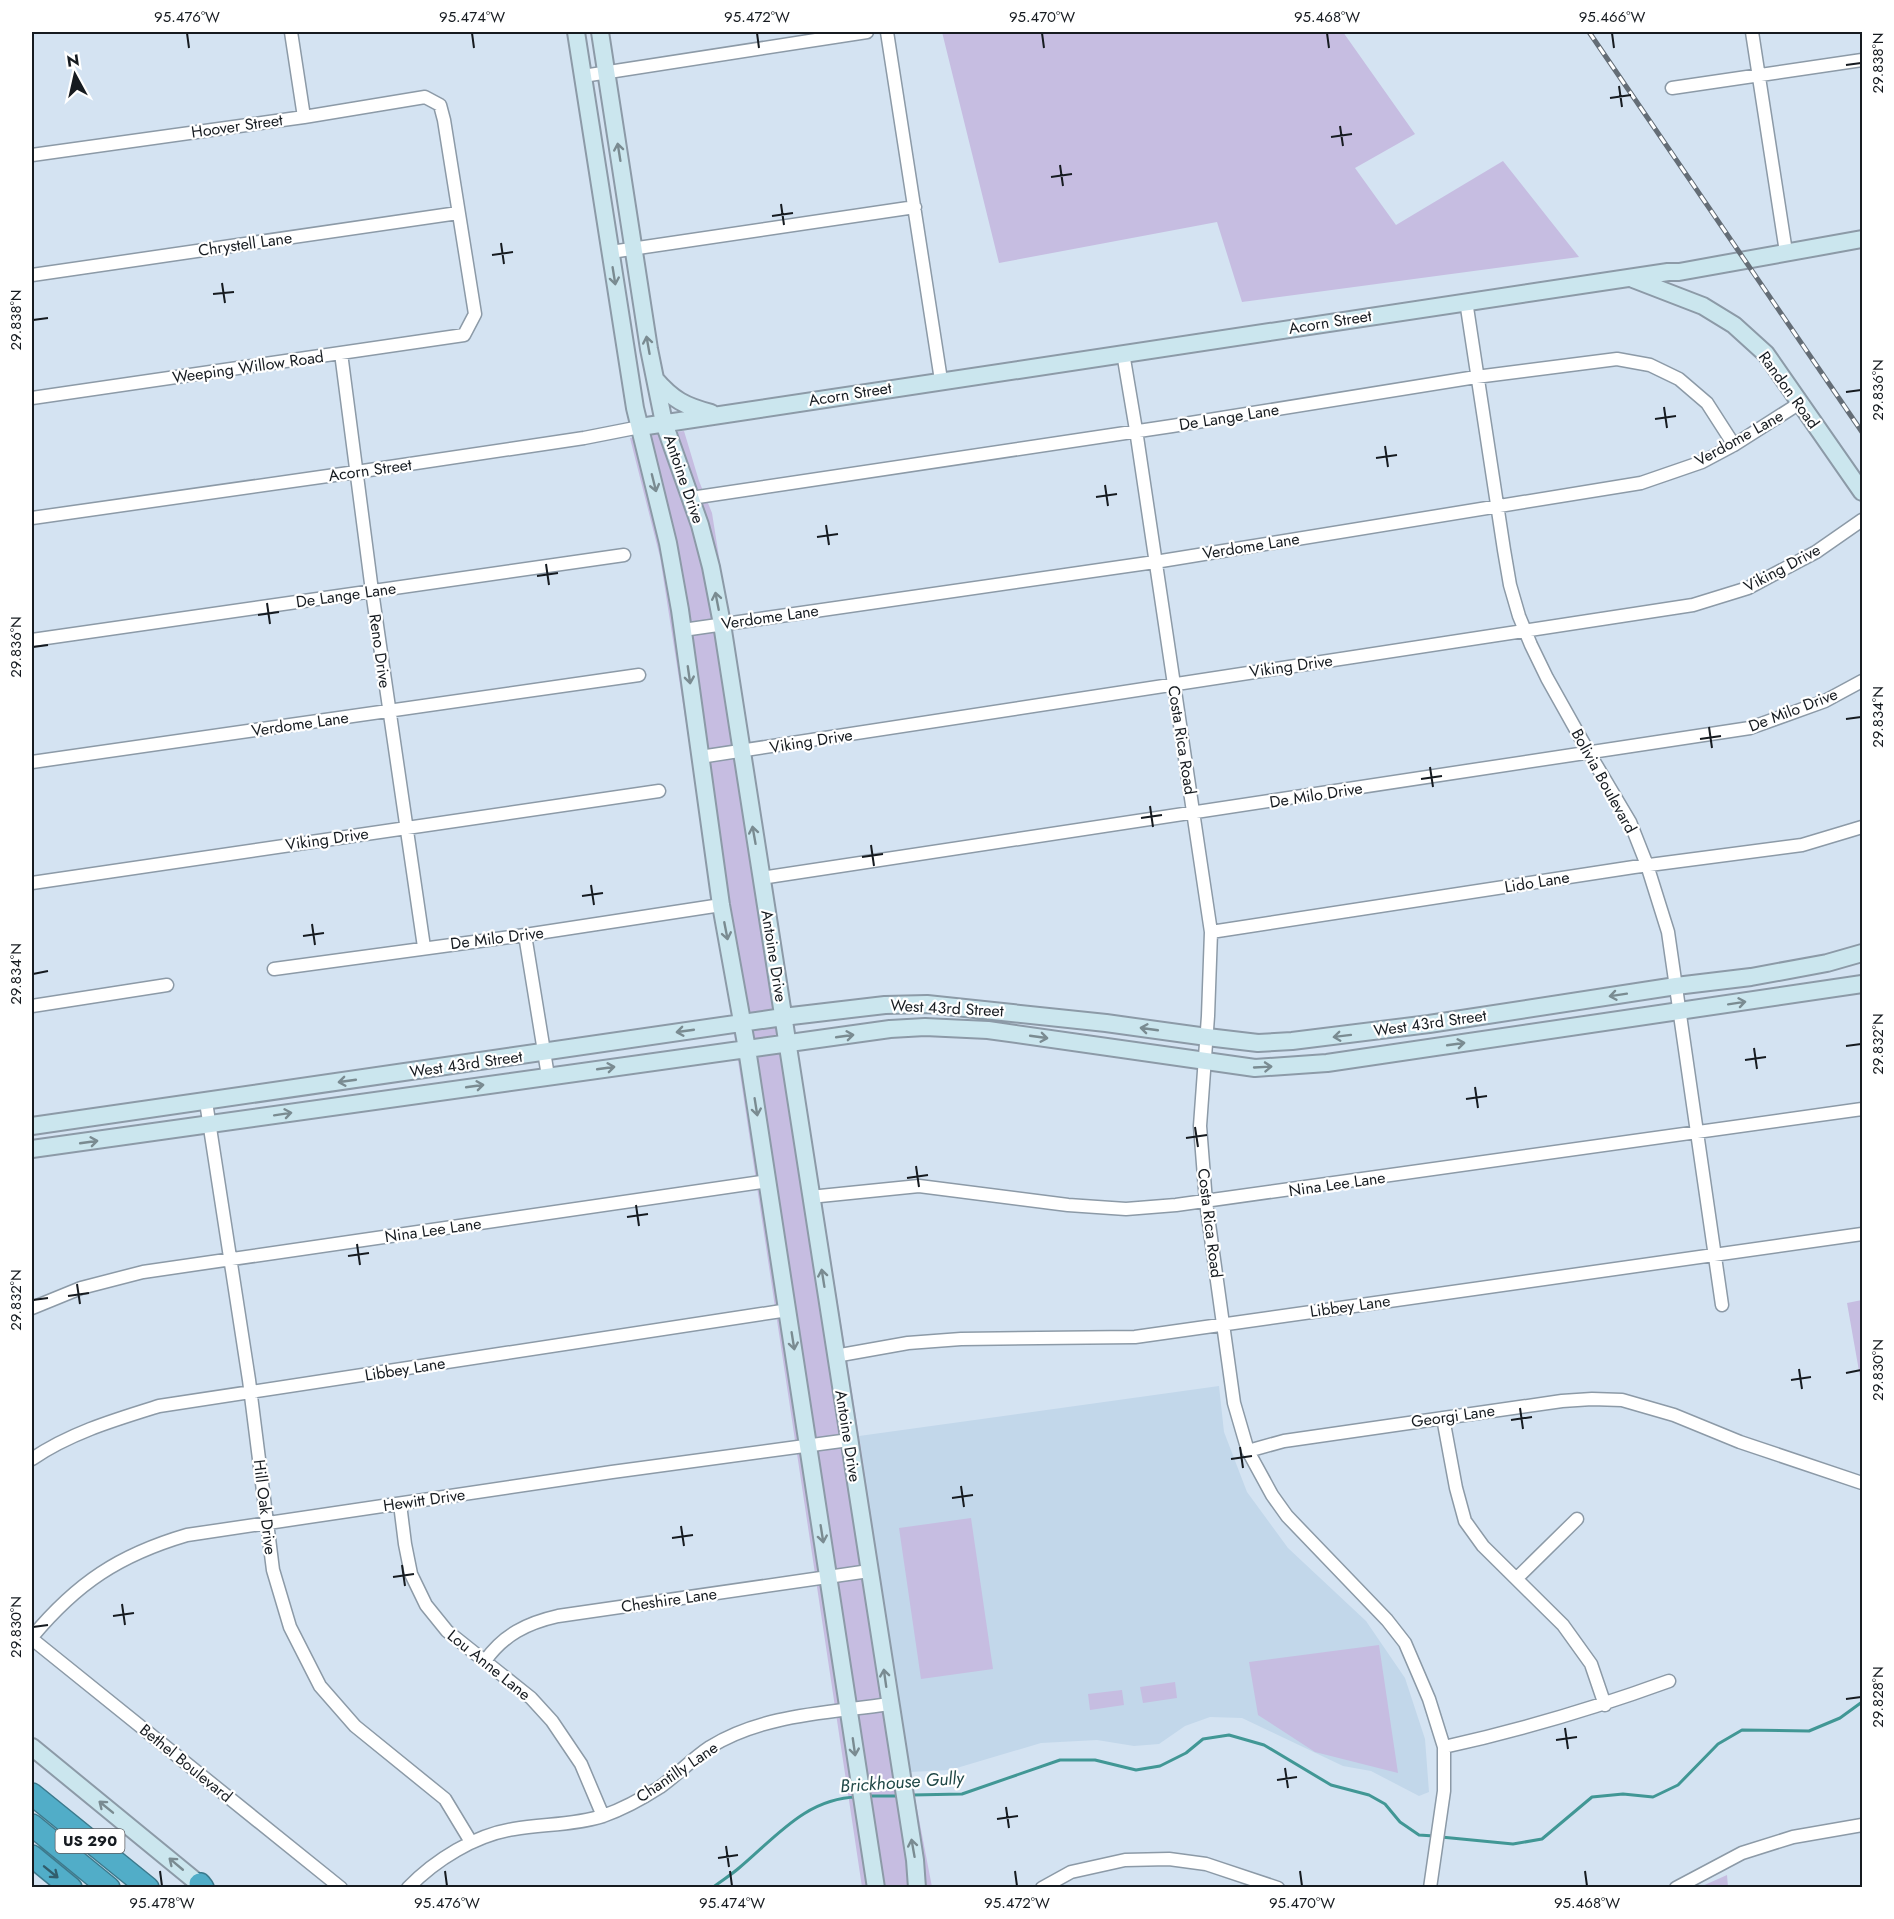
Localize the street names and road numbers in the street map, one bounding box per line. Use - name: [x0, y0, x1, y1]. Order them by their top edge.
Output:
- street label: Hoover Street: [190, 108, 284, 144]
- street label: Chrystell Lane: [197, 226, 293, 262]
- street label: Acorn Street: [1287, 304, 1373, 340]
- street label: Weeping Willow Road: [171, 345, 325, 389]
- street label: Randon Road: [1753, 347, 1825, 433]
- street label: Acorn Street: [807, 376, 893, 412]
- street label: De Lange Lane: [1177, 398, 1281, 436]
- street label: Verdome Lane: [1691, 404, 1787, 472]
- street label: Antoine Drive: [658, 431, 710, 527]
- street label: Acorn Street: [327, 453, 413, 487]
- street label: Verdome Lane: [1201, 527, 1301, 565]
- street label: Viking Drive: [1740, 538, 1824, 598]
- street label: De Lange Lane: [294, 577, 398, 613]
- street label: Verdome Lane: [720, 599, 820, 635]
- street label: Reno Drive: [363, 612, 397, 690]
- street label: Viking Drive: [1248, 649, 1334, 683]
- street label: De Milo Drive: [1745, 682, 1841, 738]
- street label: Costa Rica Road: [1162, 684, 1202, 796]
- street label: Verdome Lane: [250, 706, 350, 742]
- street label: Viking Drive: [768, 723, 854, 759]
- street label: Bolivia Boulevard: [1566, 725, 1642, 837]
- street label: De Milo Drive: [1268, 776, 1364, 814]
- street label: Viking Drive: [284, 822, 370, 856]
- street label: Lido Lane: [1503, 866, 1571, 898]
- street label: Antoine Drive: [755, 908, 793, 1004]
- street label: De Milo Drive: [449, 921, 545, 955]
- street label: West 43rd Street: [890, 994, 1004, 1022]
- street label: West 43rd Street: [1372, 1004, 1488, 1042]
- street label: West 43rd Street: [408, 1045, 524, 1083]
- street label: Nina Lee Lane: [1287, 1166, 1387, 1202]
- street label: Costa Rica Road: [1192, 1167, 1228, 1279]
- street label: Nina Lee Lane: [383, 1212, 483, 1248]
- street label: Libbey Lane: [1308, 1289, 1392, 1323]
- street label: Libbey Lane: [363, 1351, 447, 1387]
- street label: Antoine Drive: [829, 1388, 867, 1484]
- street label: Georgi Lane: [1410, 1399, 1496, 1433]
- street label: Hill Oak Drive: [248, 1458, 282, 1556]
- street label: Hewitt Drive: [382, 1483, 466, 1517]
- street label: Cheshire Lane: [620, 1582, 718, 1618]
- street label: Lou Anne Lane: [442, 1624, 536, 1706]
- street label: Bethel Boulevard: [135, 1718, 237, 1808]
- street label: Chantilly Lane: [632, 1736, 722, 1808]
- road number: US 290: [56, 1829, 124, 1853]

